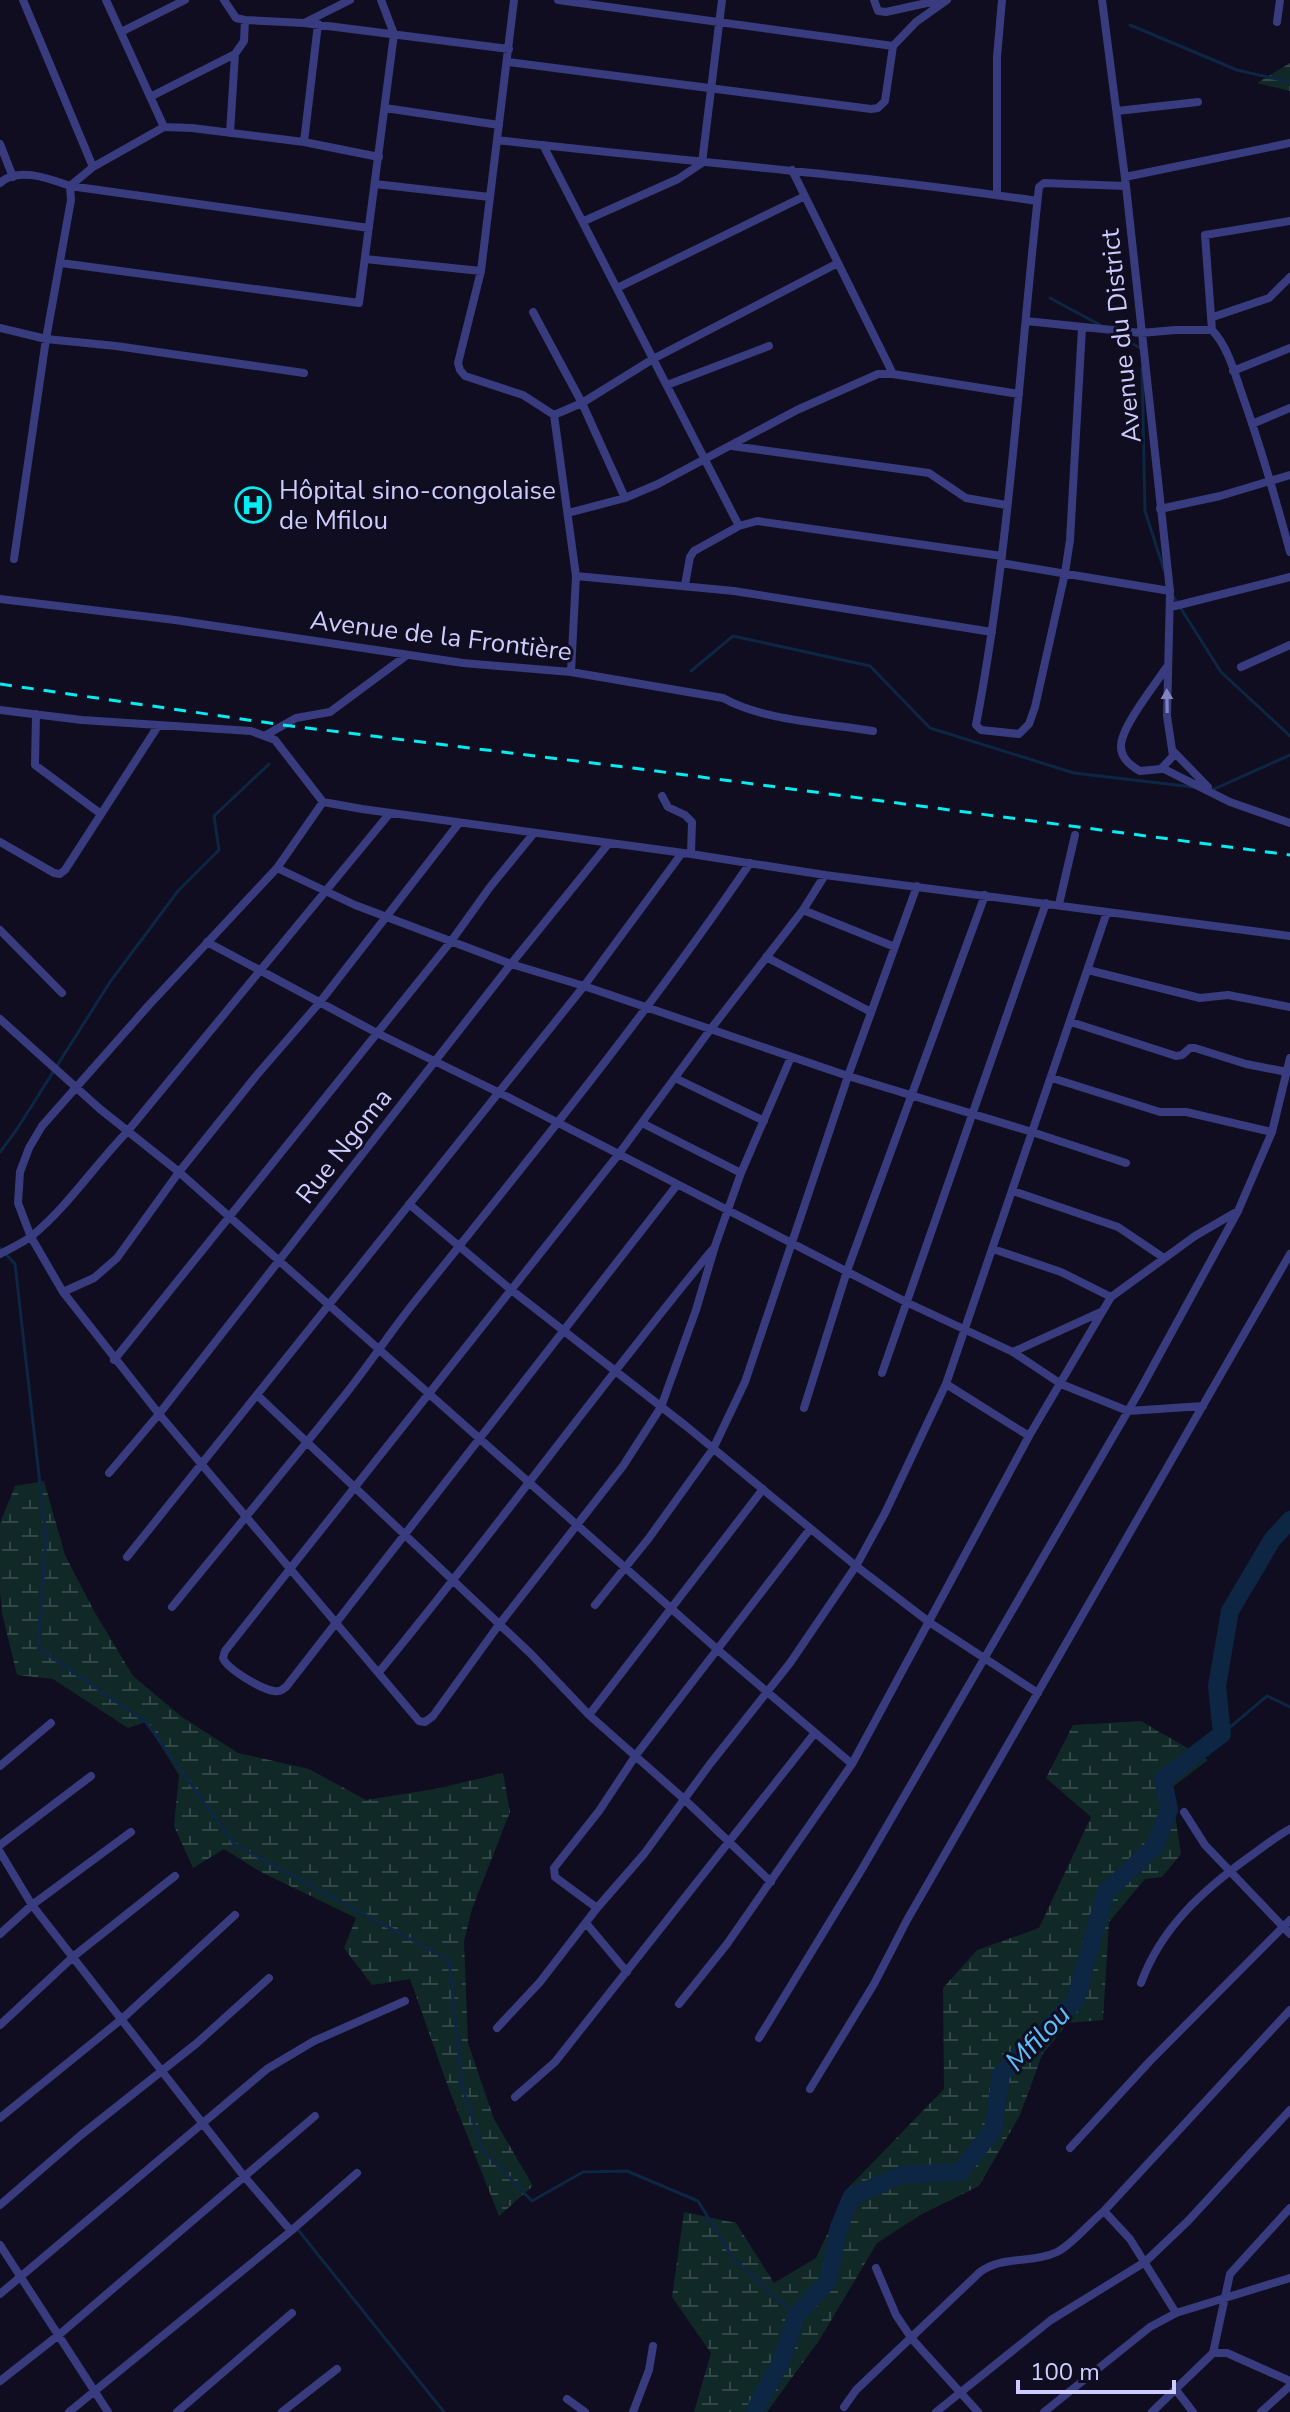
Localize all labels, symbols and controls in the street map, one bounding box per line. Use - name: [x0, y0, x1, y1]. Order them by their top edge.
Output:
- street label: Avenue du District: [1092, 226, 1150, 445]
- place label: Hôpital sino-congolaise de Mfilou: [279, 473, 556, 538]
- hospital icon: Hôpital sino-congolaise de Mfilou: [234, 486, 272, 524]
- street label: Avenue de la Frontière: [308, 603, 574, 669]
- one-way arrow: [1161, 688, 1173, 713]
- street label: Rue Ngoma: [288, 1081, 400, 1211]
- water label: Mfilou: [997, 1996, 1079, 2080]
- scale bar: [1018, 2344, 1174, 2394]
- text: 100 m: [1030, 2356, 1100, 2388]

